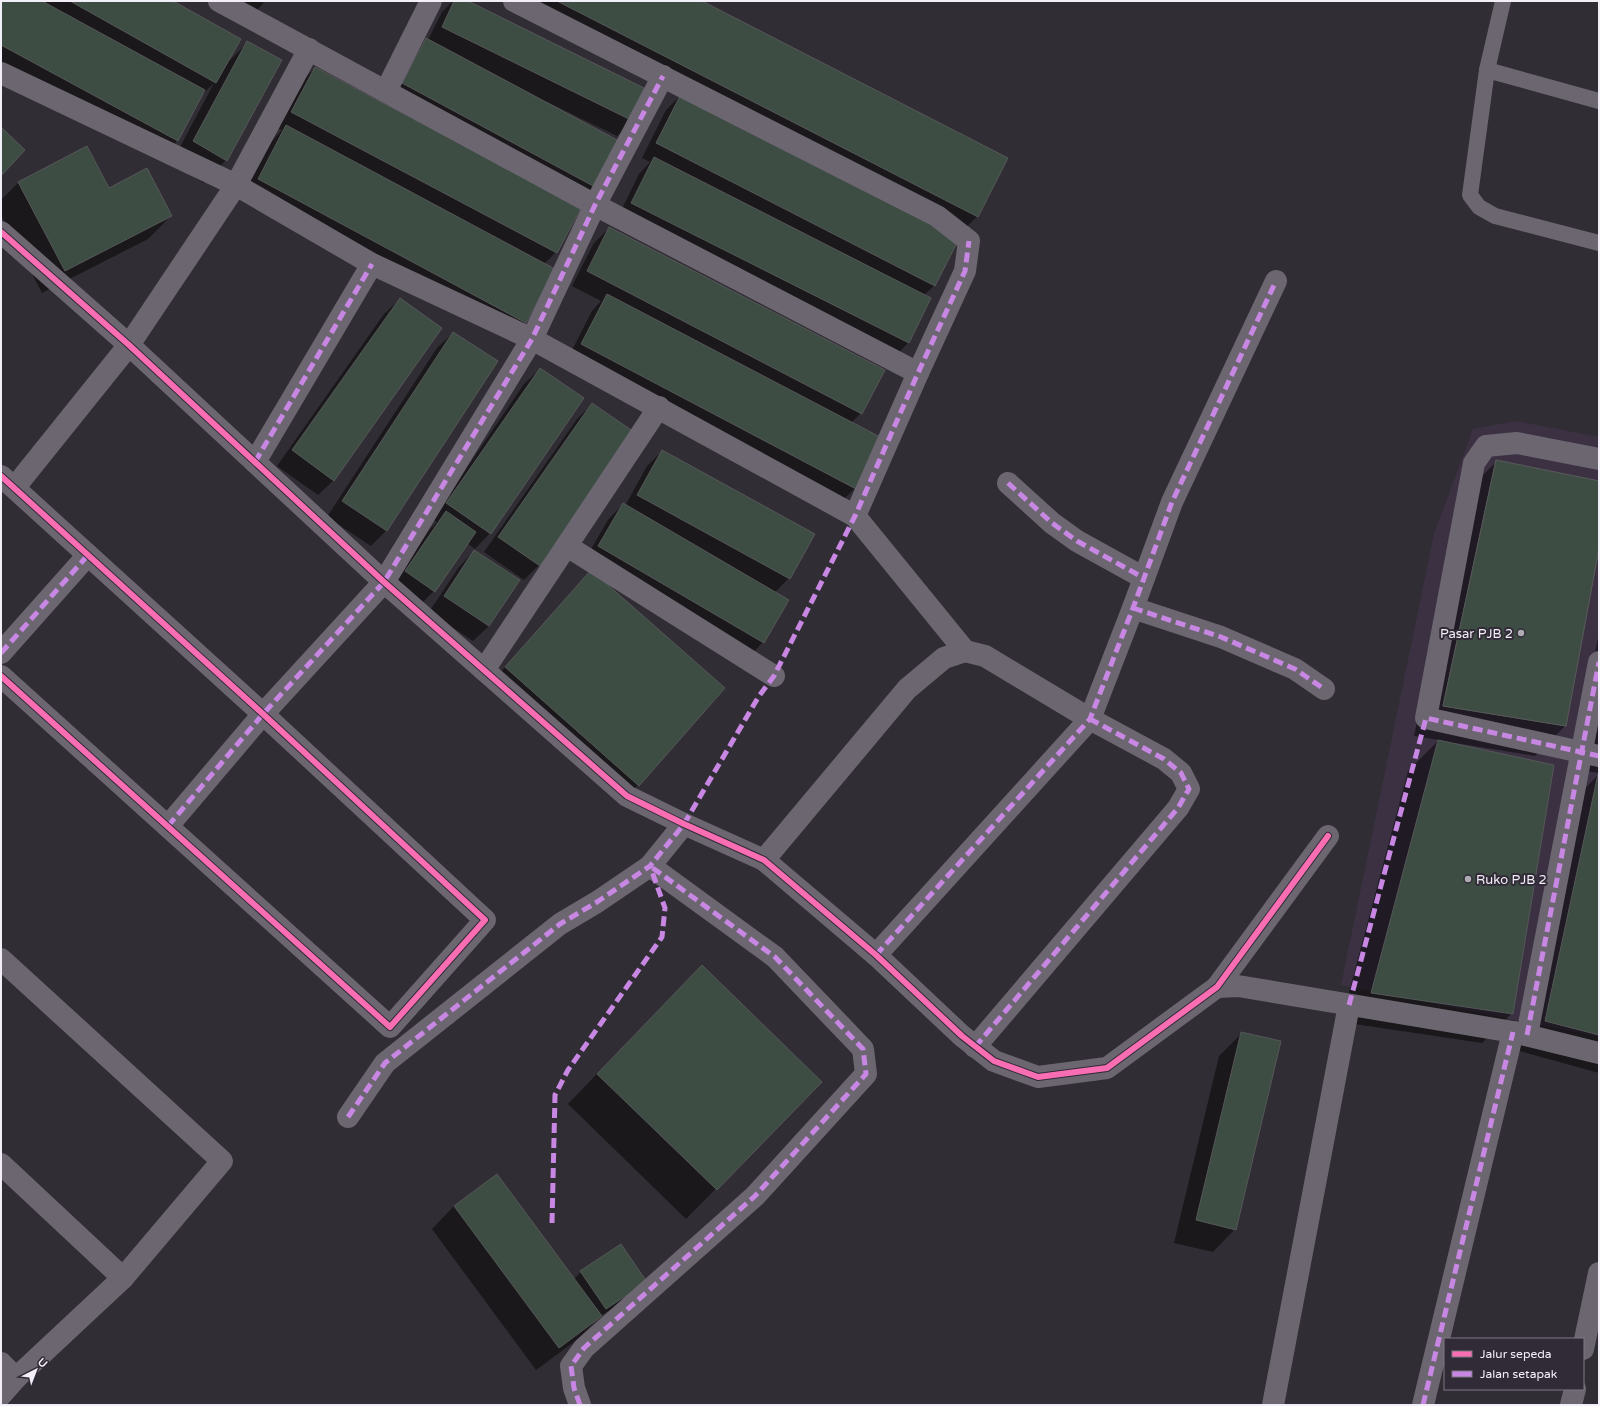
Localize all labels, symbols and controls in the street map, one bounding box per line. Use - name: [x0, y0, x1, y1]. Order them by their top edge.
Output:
- place label: Pasar PJB 2: [1440, 626, 1513, 642]
- marker: Pasar PJB 2: [1516, 628, 1526, 638]
- place label: Ruko PJB 2: [1476, 872, 1547, 888]
- marker: Ruko PJB 2: [1463, 874, 1473, 884]
- legend: [1444, 1338, 1584, 1390]
- text: Jalur sepeda: [1480, 1347, 1552, 1361]
- north arrow: [16, 1350, 56, 1390]
- text: U: [35, 1355, 50, 1371]
- text: Jalan setapak: [1480, 1367, 1558, 1381]

